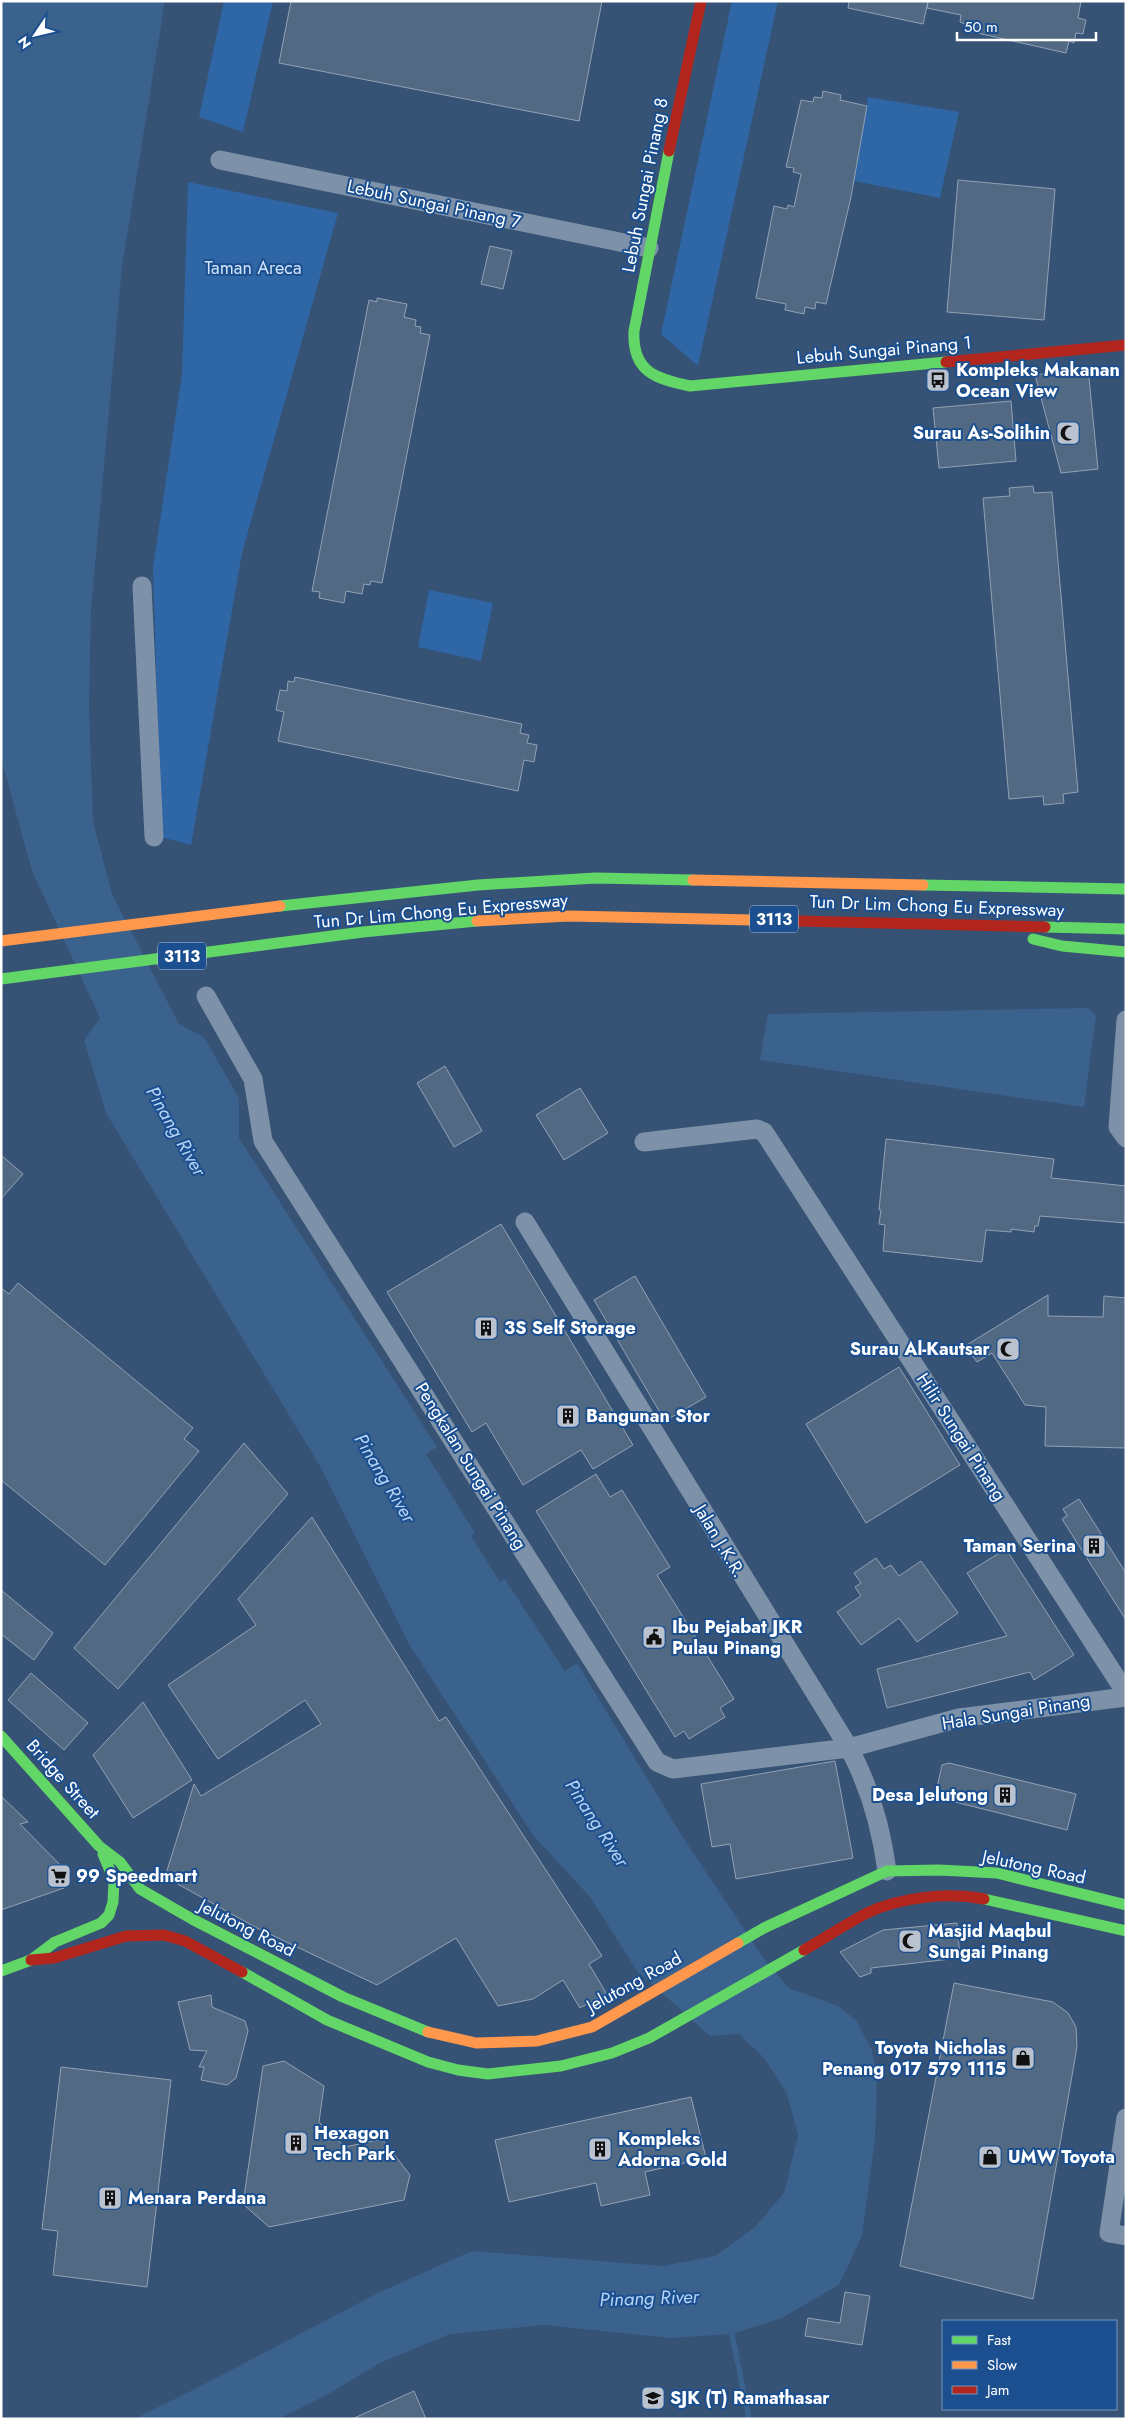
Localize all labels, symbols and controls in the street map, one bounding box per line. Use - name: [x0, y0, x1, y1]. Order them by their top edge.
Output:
- north arrow: [10, 10, 60, 60]
- scale bar: [957, 10, 1096, 42]
- text: 50 m: [964, 16, 998, 38]
- text: N: [13, 32, 36, 53]
- street label: Lebuh Sungai Pinang 8: [615, 96, 675, 274]
- street label: Lebuh Sungai Pinang 7: [345, 173, 524, 235]
- park label: Taman Areca: [204, 255, 302, 281]
- street label: Lebuh Sungai Pinang 1: [795, 329, 973, 371]
- place label: Kompleks Makanan Ocean View: [956, 357, 1120, 404]
- bus stop icon: Kompleks Makanan Ocean View: [925, 367, 951, 393]
- place label: Surau As-Solihin: [913, 420, 1050, 446]
- mosque icon: Surau As-Solihin: [1055, 420, 1081, 446]
- street label: Tun Dr Lim Chong Eu Expressway: [313, 887, 569, 935]
- street label: Tun Dr Lim Chong Eu Expressway: [809, 889, 1065, 923]
- road number: 3113: [750, 906, 798, 932]
- road number: 3113: [158, 942, 206, 969]
- water label: Pinang River: [139, 1081, 213, 1182]
- building icon: 3S Self Storage: [473, 1315, 499, 1341]
- place label: 3S Self Storage: [504, 1315, 636, 1341]
- place label: Surau Al-Kautsar: [850, 1336, 991, 1362]
- mosque icon: Surau Al-Kautsar: [995, 1336, 1021, 1362]
- street label: Hilir Sungai Pinang: [910, 1368, 1012, 1506]
- street label: Pengkalan Sungai Pinang: [409, 1377, 533, 1555]
- building icon: Bangunan Stor: [555, 1403, 581, 1429]
- place label: Bangunan Stor: [586, 1403, 711, 1429]
- water label: Pinang River: [348, 1428, 423, 1529]
- street label: Jalan J.K.R.: [687, 1498, 752, 1583]
- place label: Taman Serina: [964, 1533, 1076, 1559]
- building icon: Taman Serina: [1081, 1533, 1107, 1559]
- place label: Ibu Pejabat JKR Pulau Pinang: [672, 1614, 803, 1661]
- public building icon: Ibu Pejabat JKR Pulau Pinang: [641, 1624, 667, 1650]
- street label: Hala Sungai Pinang: [940, 1687, 1092, 1737]
- street label: Bridge Street: [20, 1733, 106, 1825]
- water label: Pinang River: [559, 1774, 636, 1874]
- place label: Desa Jelutong: [872, 1782, 988, 1808]
- building icon: Desa Jelutong: [992, 1782, 1018, 1808]
- street label: Jelutong Road: [978, 1843, 1088, 1891]
- supermarket icon: 99 Speedmart: [46, 1863, 72, 1889]
- place label: 99 Speedmart: [76, 1863, 197, 1889]
- street label: Jelutong Road: [192, 1892, 300, 1963]
- place label: Masjid Maqbul Sungai Pinang: [928, 1918, 1051, 1965]
- mosque icon: Masjid Maqbul Sungai Pinang: [897, 1928, 923, 1954]
- street label: Jelutong Road: [580, 1945, 686, 2020]
- place label: Toyota Nicholas Penang 017 579 1115: [822, 2035, 1006, 2082]
- shop icon: Toyota Nicholas Penang 017 579 1115: [1010, 2045, 1036, 2071]
- place label: Hexagon Tech Park: [314, 2120, 396, 2167]
- place label: Kompleks Adorna Gold: [617, 2126, 727, 2173]
- building icon: Hexagon Tech Park: [283, 2130, 309, 2156]
- building icon: Kompleks Adorna Gold: [587, 2136, 613, 2162]
- shop icon: UMW Toyota: [977, 2144, 1003, 2170]
- place label: UMW Toyota: [1008, 2144, 1115, 2170]
- building icon: Menara Perdana: [97, 2185, 123, 2211]
- place label: Menara Perdana: [128, 2185, 266, 2211]
- water label: Pinang River: [599, 2283, 701, 2313]
- legend: [942, 2320, 1117, 2410]
- text: Fast: [987, 2329, 1011, 2351]
- text: Slow: [987, 2354, 1018, 2376]
- text: Jam: [985, 2379, 1010, 2401]
- school or university icon: SJK (T) Ramathasar: [640, 2385, 666, 2411]
- place label: SJK (T) Ramathasar: [670, 2385, 830, 2411]

